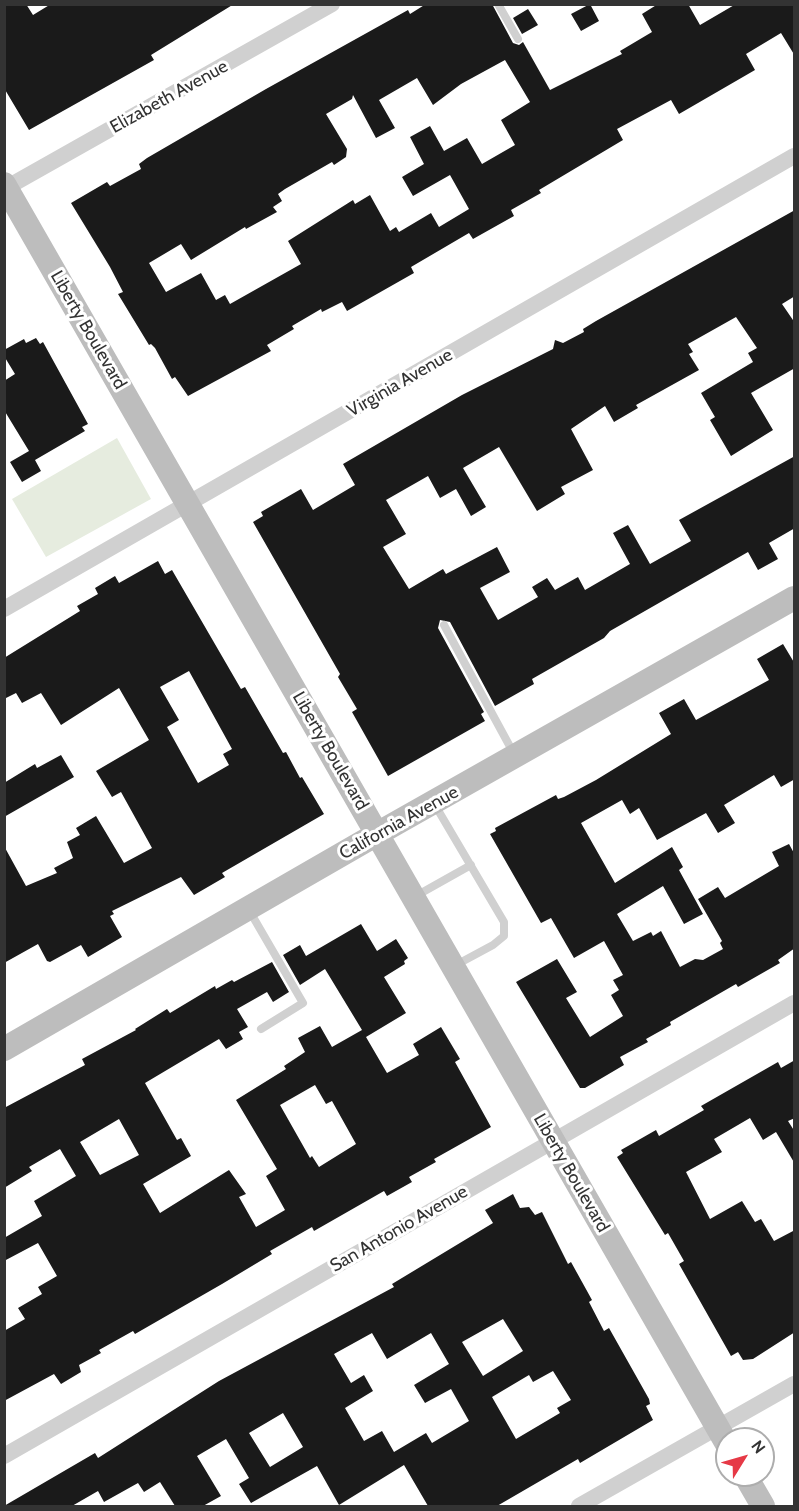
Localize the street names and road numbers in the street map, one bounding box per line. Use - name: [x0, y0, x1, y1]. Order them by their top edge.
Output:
- street label: Elizabeth Avenue: [106, 56, 232, 138]
- street label: Liberty Boulevard: [45, 267, 131, 393]
- street label: Virginia Avenue: [344, 344, 456, 422]
- street label: Liberty Boulevard: [287, 688, 373, 814]
- street label: California Avenue: [336, 781, 462, 865]
- street label: Liberty Boulevard: [528, 1110, 614, 1236]
- street label: San Antonio Avenue: [326, 1181, 472, 1277]

